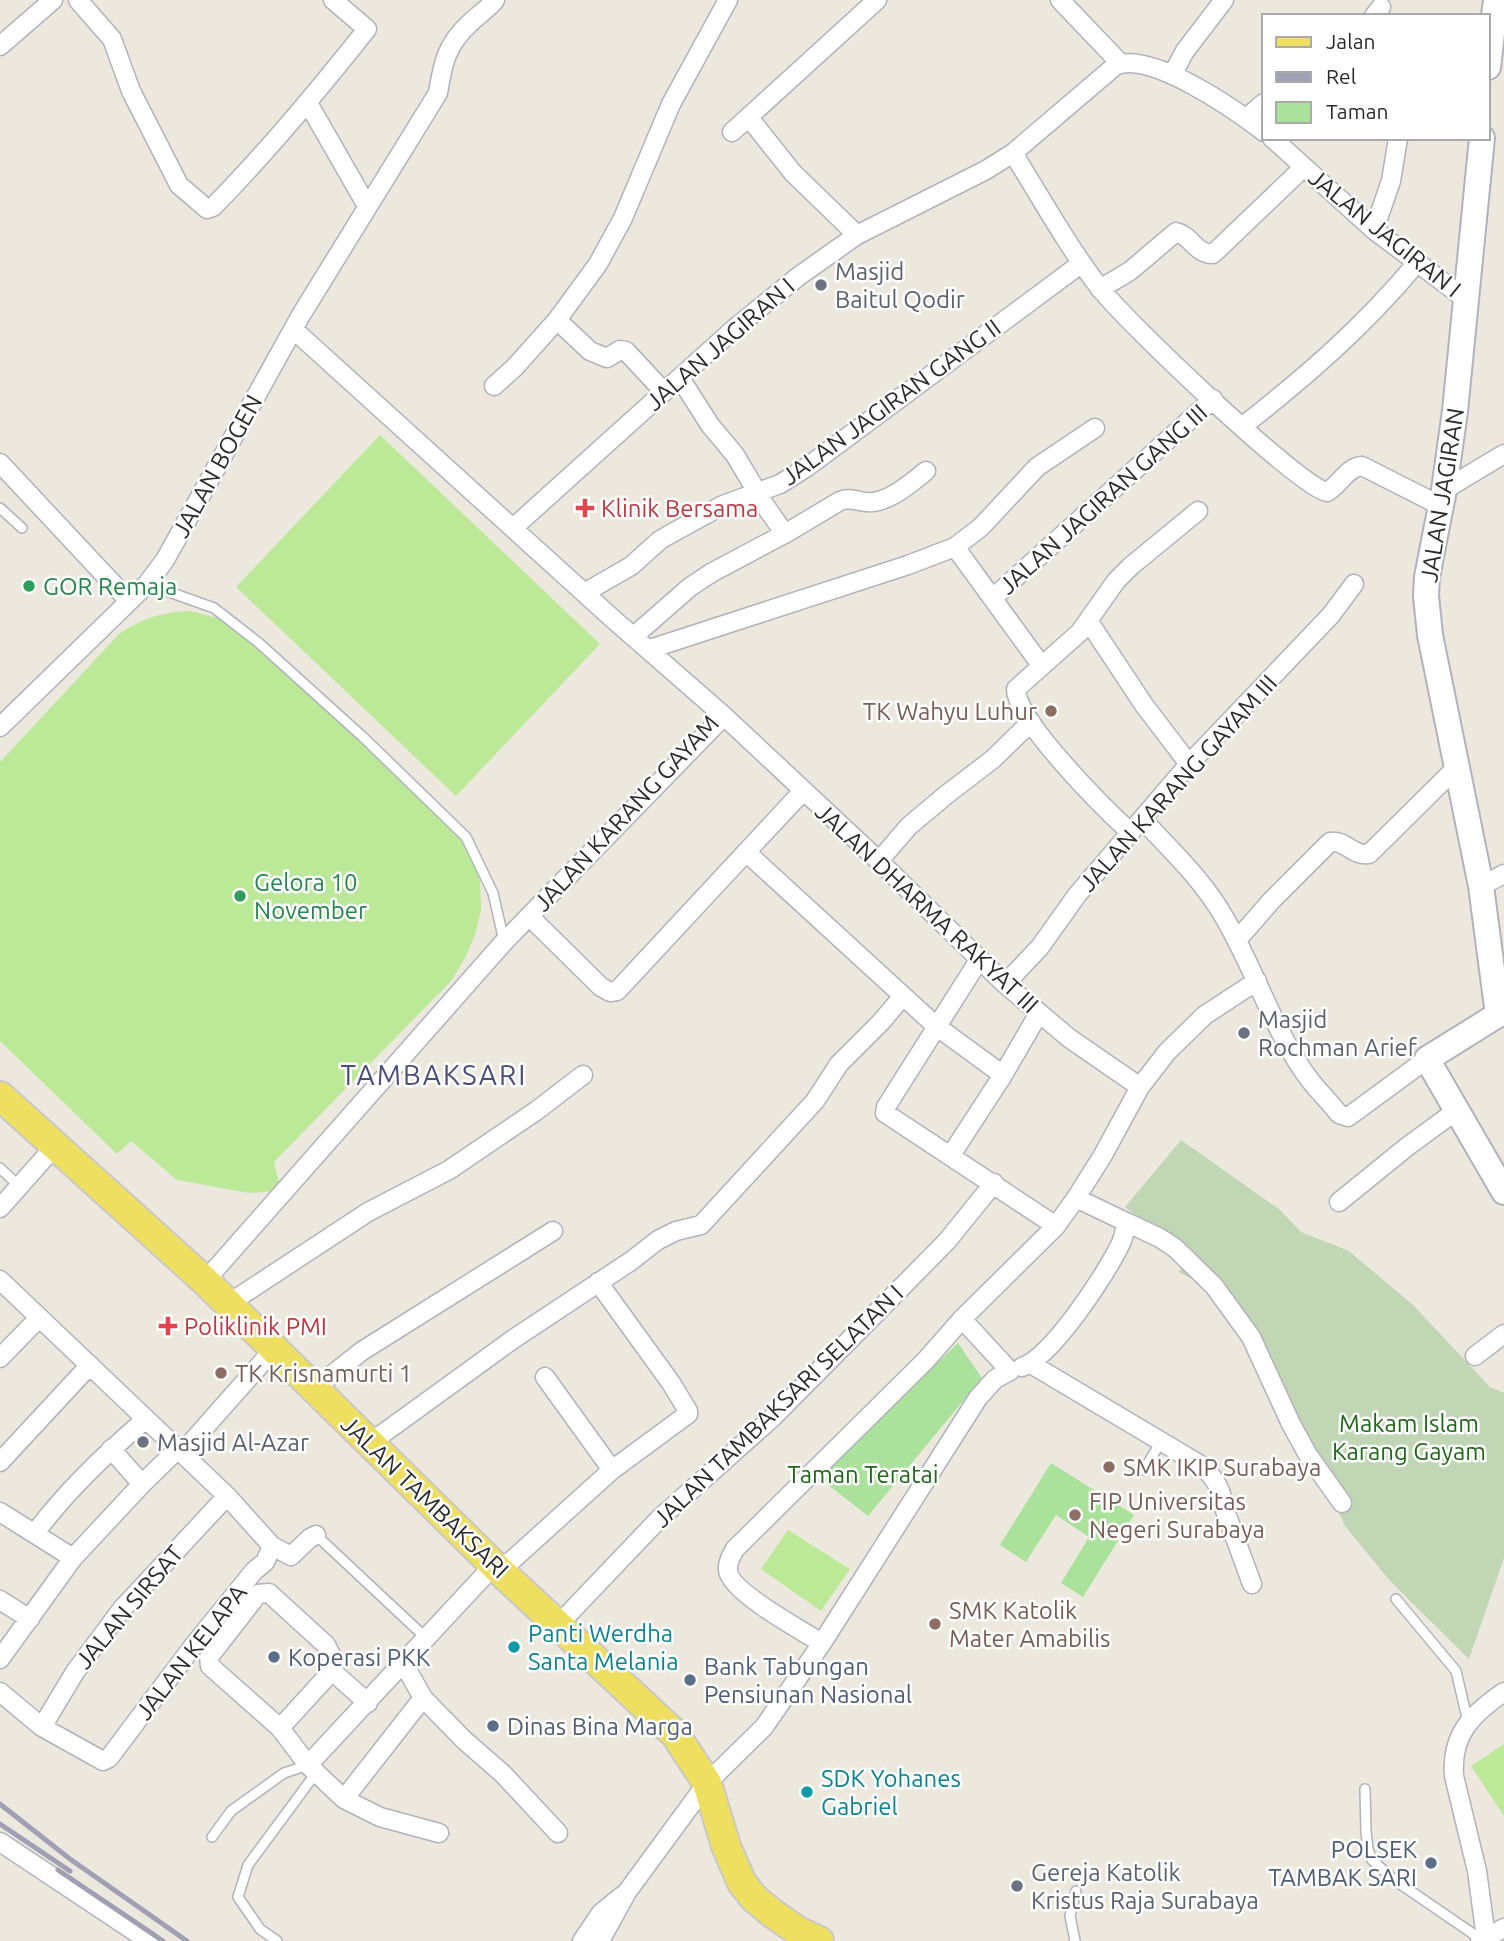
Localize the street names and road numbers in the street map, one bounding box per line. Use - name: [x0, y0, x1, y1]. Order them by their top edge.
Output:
- street label: JALAN JAGIRAN I: [1304, 163, 1466, 303]
- street label: JALAN JAGIRAN I: [640, 272, 800, 416]
- street label: JALAN JAGIRAN GANG II: [776, 314, 1006, 490]
- street label: JALAN BOGEN: [167, 390, 267, 542]
- street label: JALAN JAGIRAN GANG III: [994, 399, 1212, 599]
- street label: JALAN JAGIRAN: [1415, 406, 1469, 584]
- street label: JALAN KARANG GAYAM III: [1074, 669, 1282, 897]
- street label: JALAN KARANG GAYAM: [528, 710, 724, 916]
- street label: JALAN DHARMA RAKYAT III: [810, 798, 1044, 1018]
- street label: JALAN TAMBAKSARI SELATAN I: [647, 1279, 909, 1533]
- street label: JALAN TAMBAKSARI: [336, 1410, 514, 1584]
- street label: JALAN SIRSAT: [70, 1540, 188, 1674]
- street label: JALAN KELAPA: [130, 1579, 252, 1725]

